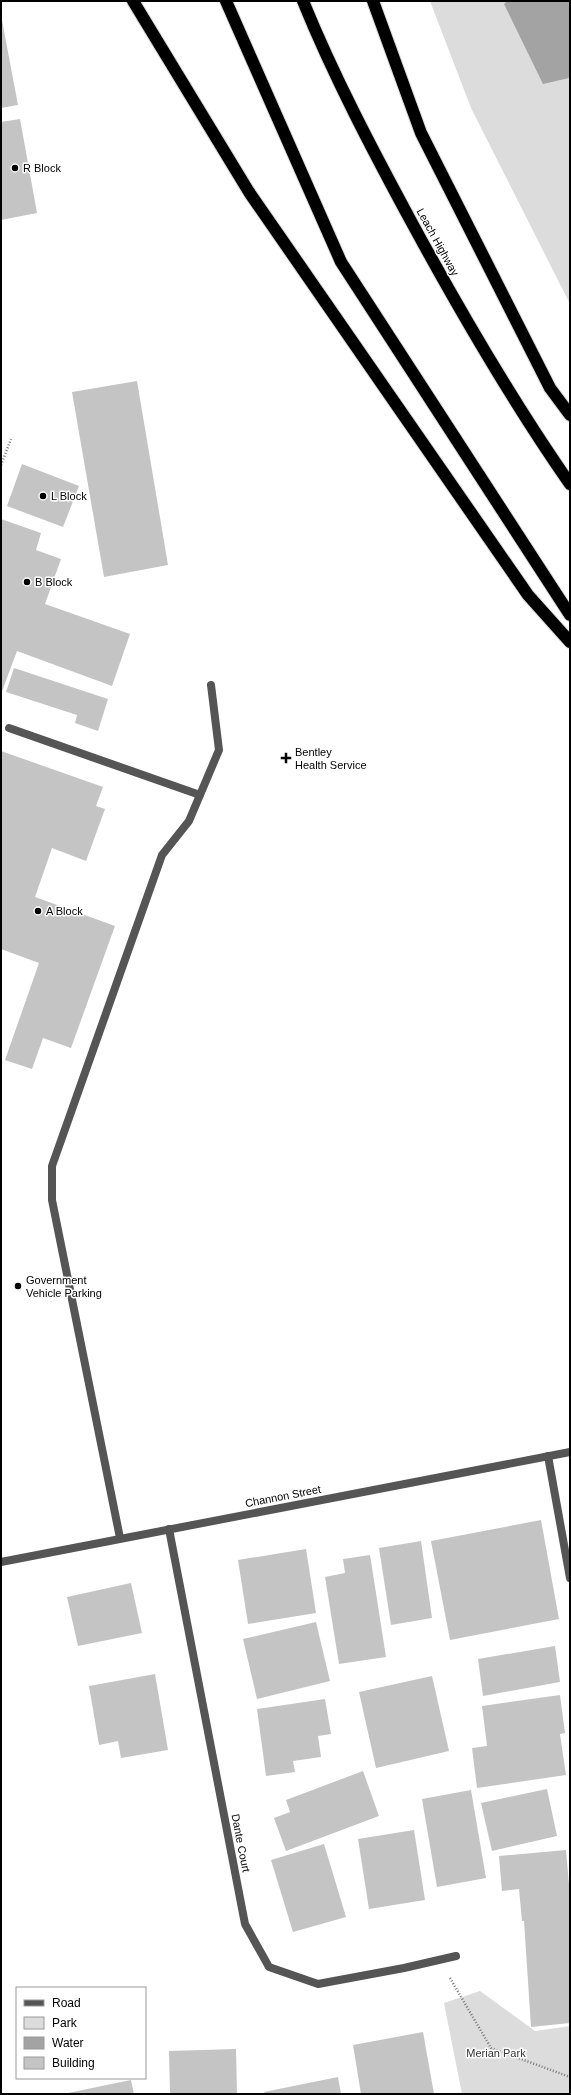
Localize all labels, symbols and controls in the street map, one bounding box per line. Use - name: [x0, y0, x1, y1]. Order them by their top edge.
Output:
- place label: R Block: [23, 162, 61, 174]
- marker: R Block: [10, 163, 20, 173]
- street label: Leach Highway: [415, 206, 462, 278]
- place label: L Block: [51, 490, 87, 502]
- marker: L Block: [38, 491, 48, 501]
- place label: B Block: [35, 576, 73, 588]
- marker: B Block: [22, 577, 32, 587]
- place label: Bentley Health Service: [295, 746, 367, 771]
- marker: Bentley Health Service: [280, 752, 292, 764]
- place label: A Block: [46, 905, 83, 917]
- marker: A Block: [33, 906, 43, 916]
- place label: Government Vehicle Parking: [26, 1274, 102, 1299]
- marker: Government Vehicle Parking: [13, 1281, 23, 1291]
- street label: Channon Street: [244, 1483, 322, 1509]
- street label: Dante Court: [229, 1813, 253, 1873]
- legend: [16, 1987, 146, 2079]
- text: Road: [52, 1996, 81, 2010]
- text: Park: [52, 2016, 78, 2030]
- text: Water: [52, 2036, 84, 2050]
- park label: Merian Park: [466, 2047, 526, 2059]
- text: Building: [52, 2056, 95, 2070]

